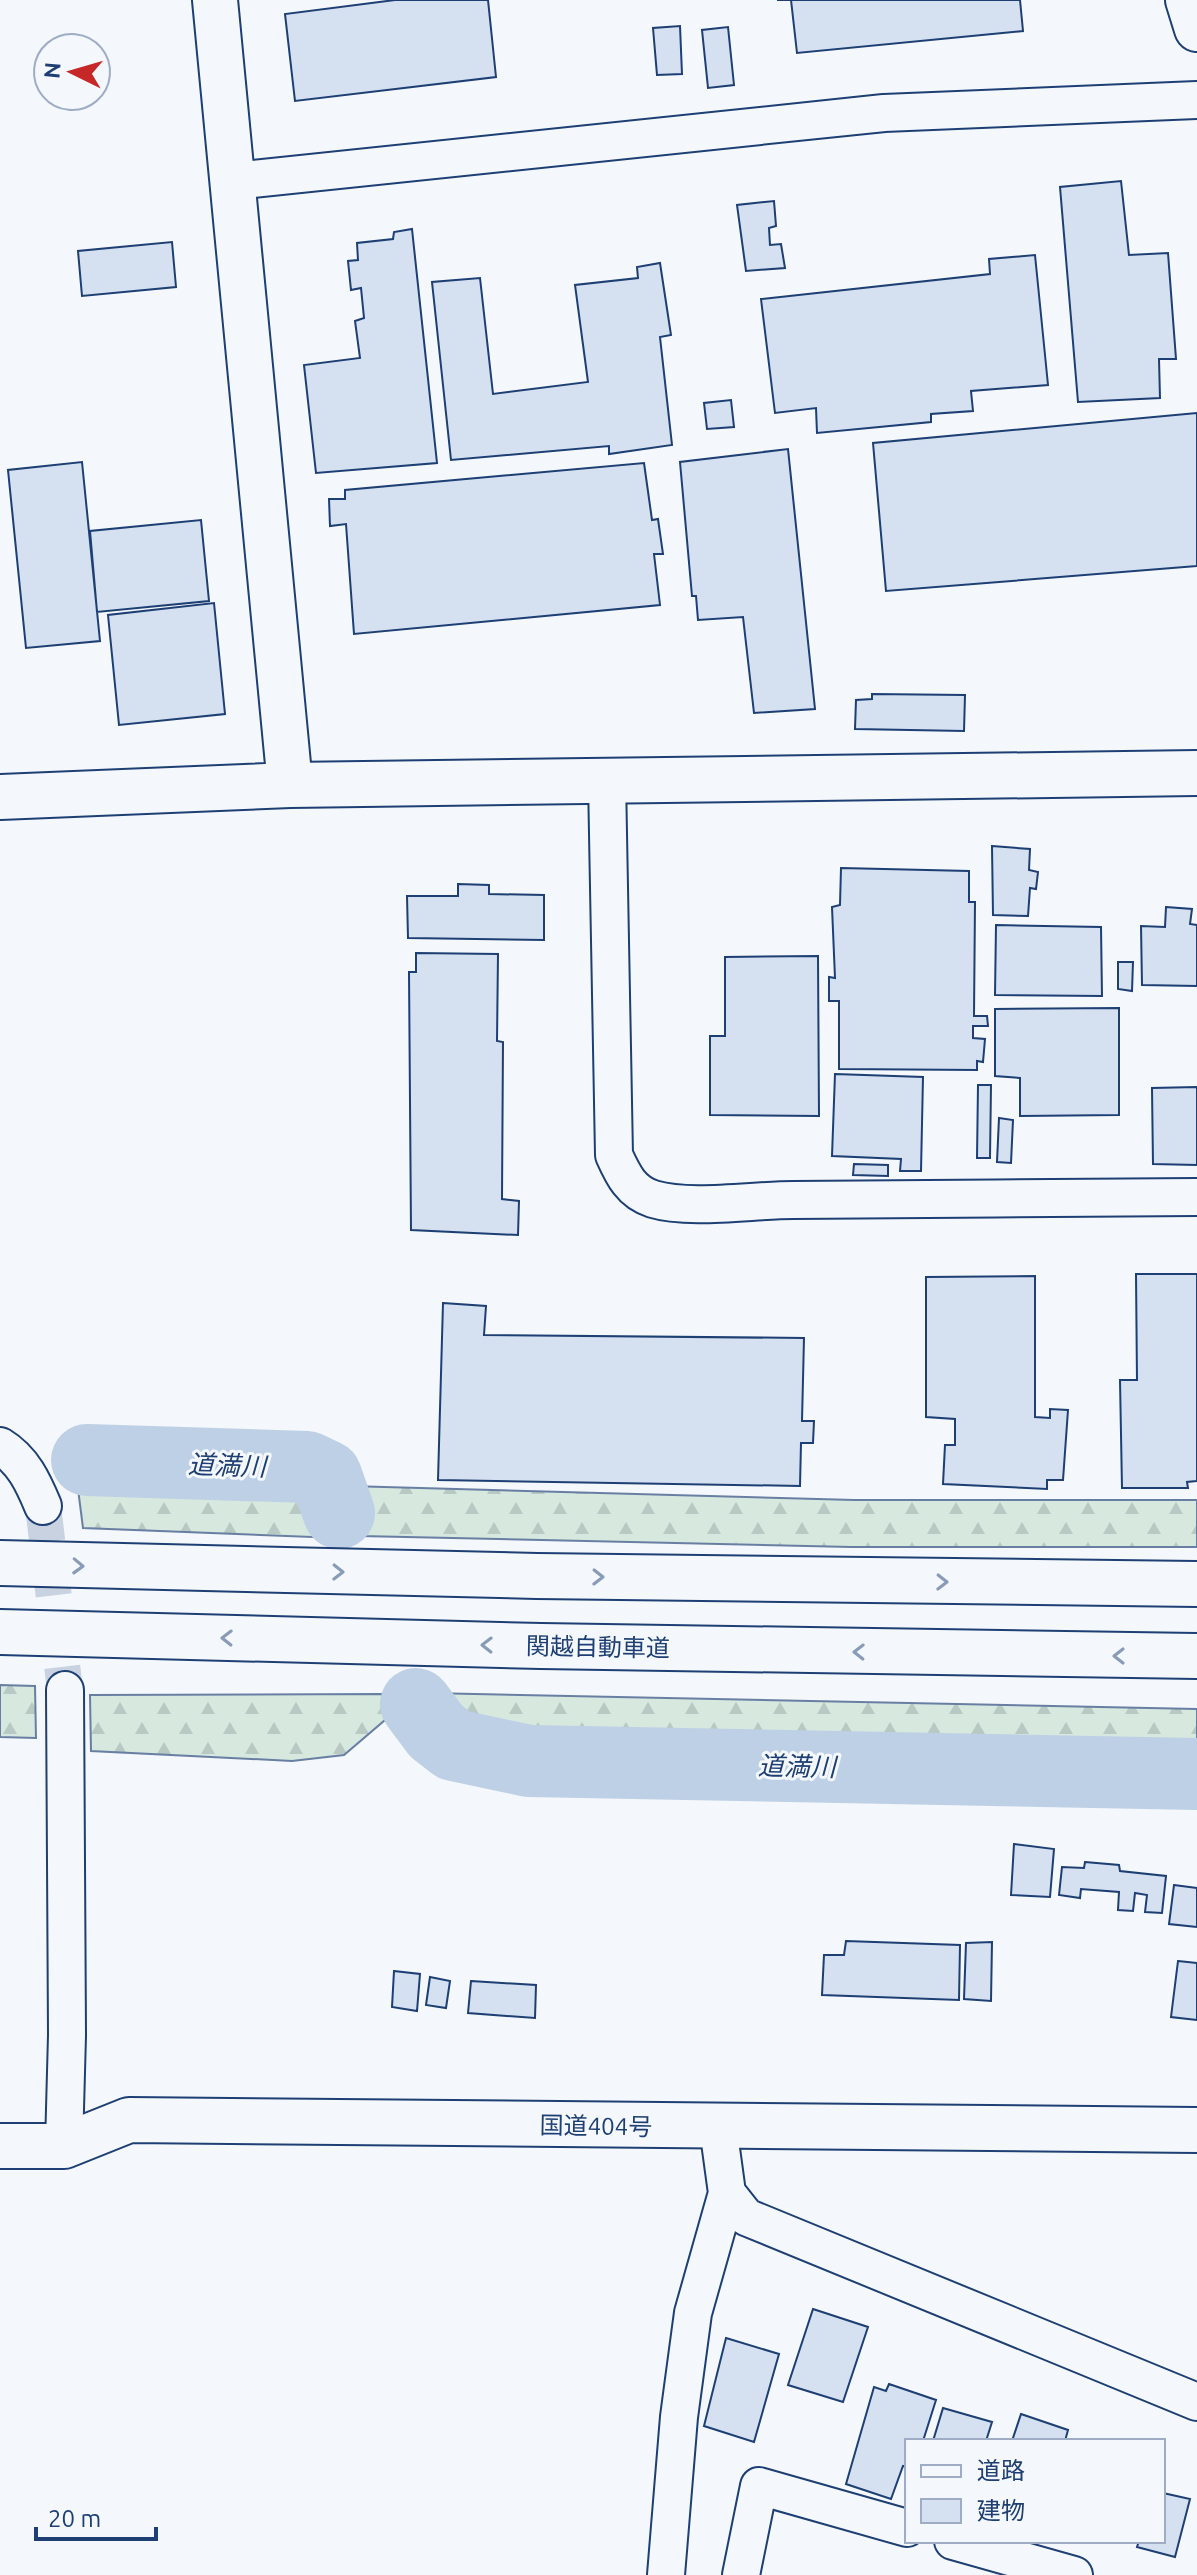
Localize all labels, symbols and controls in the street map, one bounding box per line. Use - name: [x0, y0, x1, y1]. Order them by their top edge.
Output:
- north arrow: [32, 32, 112, 112]
- text: N: [38, 61, 65, 79]
- water label: 道満川: [188, 1449, 269, 1481]
- one-way arrow: [72, 1557, 85, 1574]
- one-way arrow: [332, 1563, 345, 1580]
- one-way arrow: [592, 1568, 605, 1586]
- one-way arrow: [936, 1573, 949, 1591]
- one-way arrow: [220, 1630, 233, 1647]
- street label: 関越自動車道: [526, 1632, 670, 1662]
- one-way arrow: [480, 1636, 493, 1653]
- one-way arrow: [852, 1643, 865, 1661]
- one-way arrow: [1112, 1647, 1125, 1665]
- water label: 道満川: [758, 1751, 839, 1781]
- street label: 国道404号: [539, 2112, 653, 2140]
- legend: [905, 2439, 1165, 2543]
- text: 道路: [977, 2457, 1025, 2484]
- scale bar: [36, 2491, 156, 2541]
- text: 建物: [977, 2497, 1025, 2524]
- text: 20 m: [48, 2505, 101, 2532]

